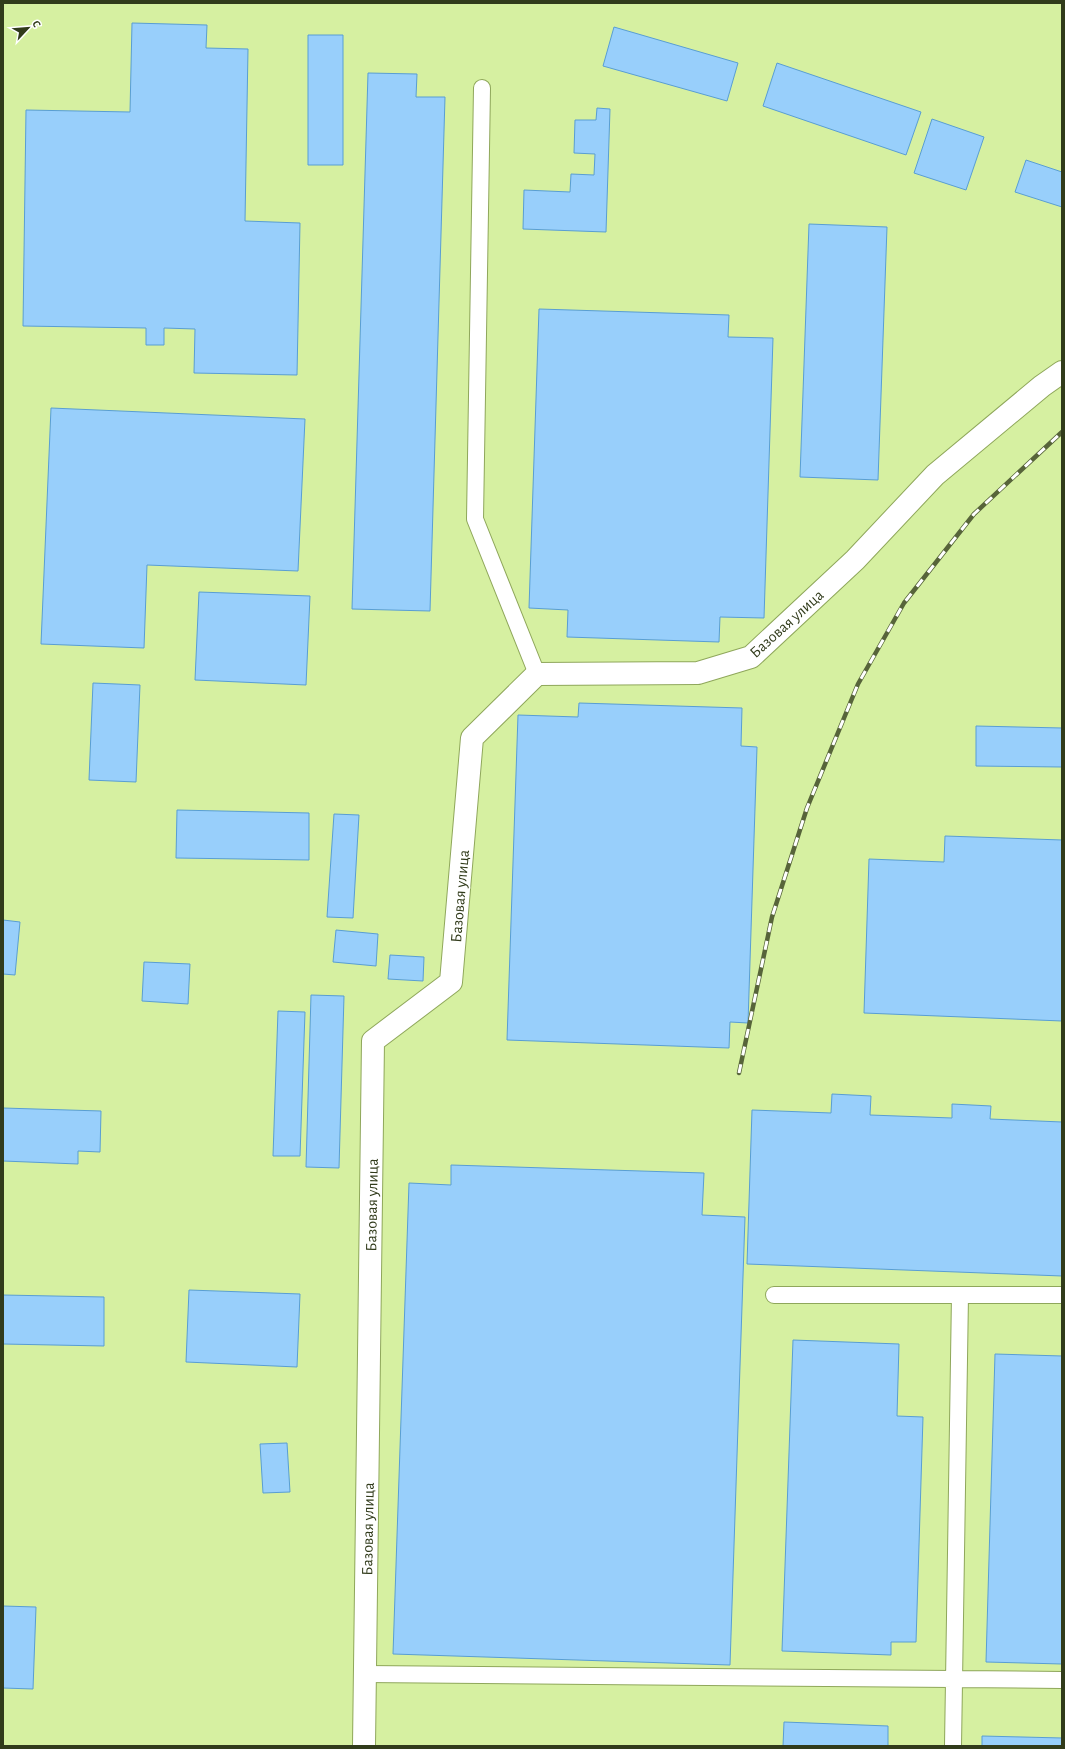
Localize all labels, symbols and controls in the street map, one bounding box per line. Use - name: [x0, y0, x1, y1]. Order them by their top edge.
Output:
- north arrow: [8, 8, 48, 48]
- text: С: [30, 19, 43, 29]
- street label: Базовая улица: [747, 587, 827, 662]
- street label: Базовая улица: [448, 849, 473, 943]
- street label: Базовая улица: [363, 1158, 382, 1252]
- street label: Базовая улица: [359, 1482, 378, 1576]

